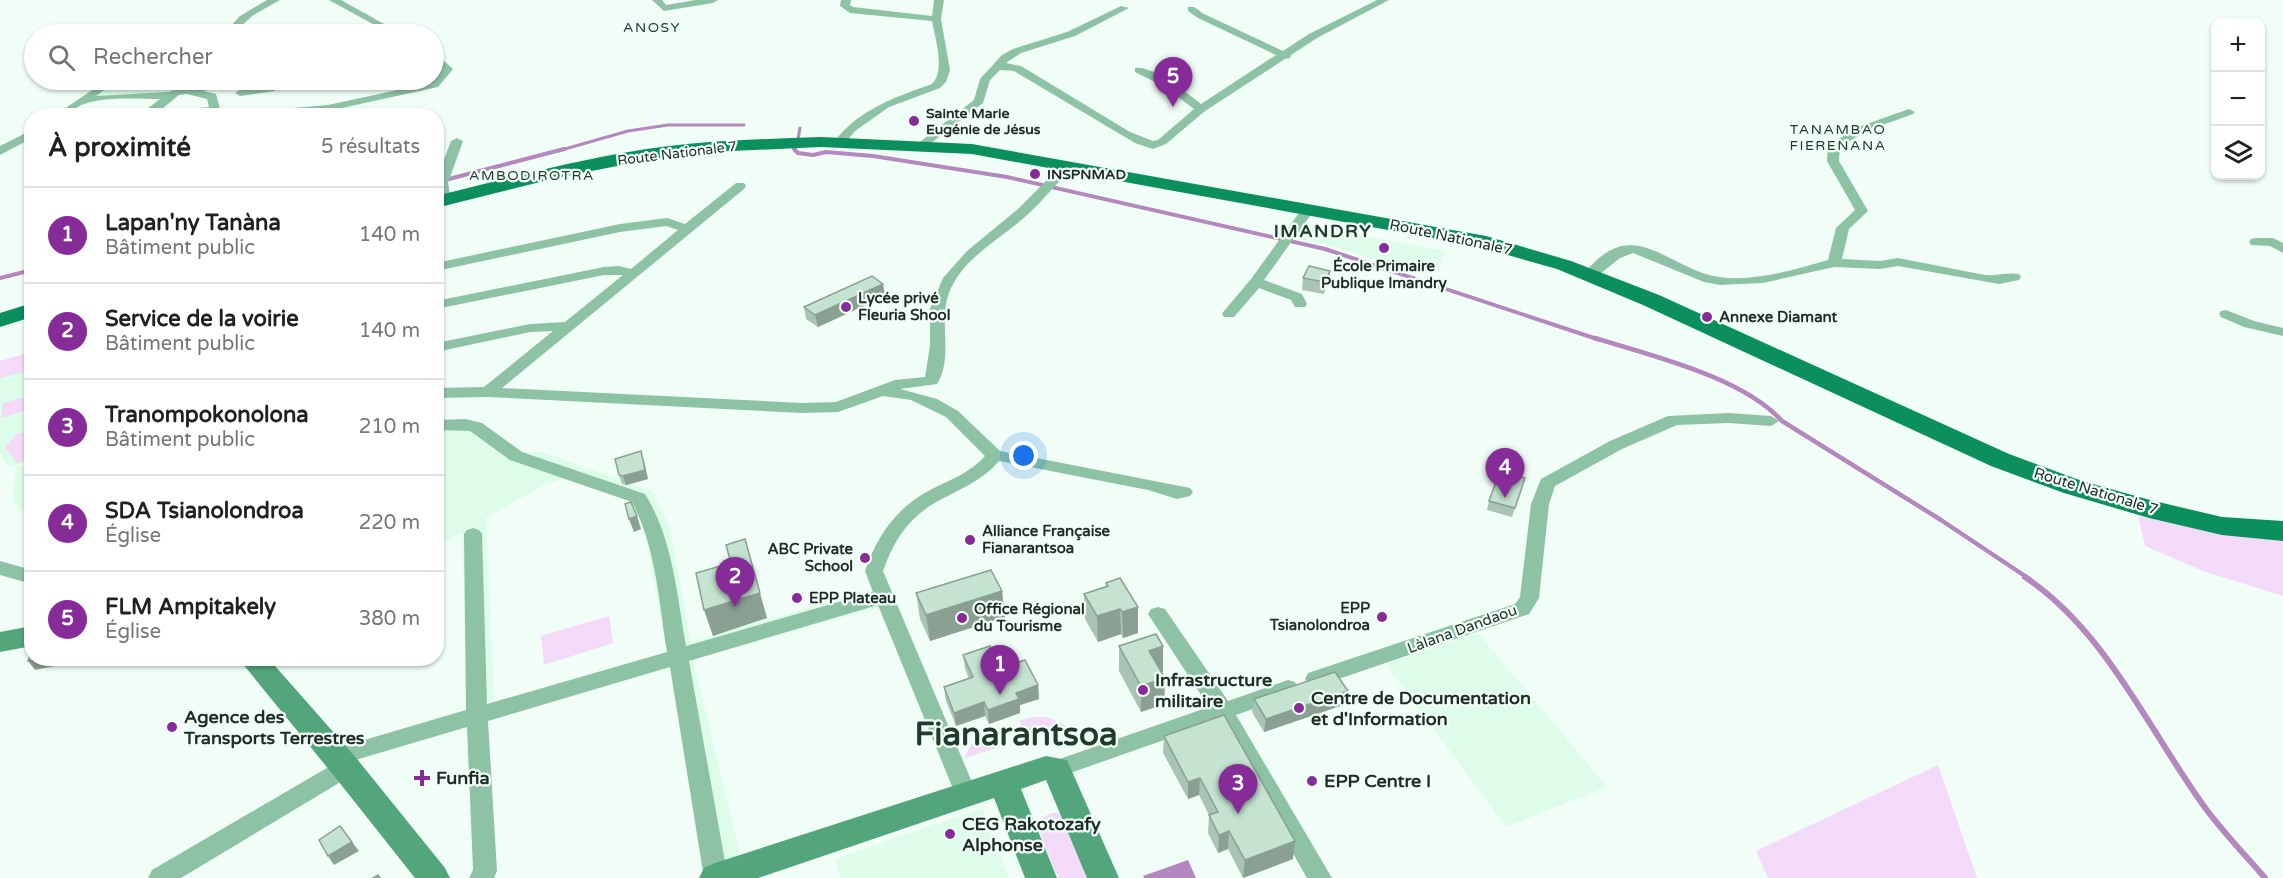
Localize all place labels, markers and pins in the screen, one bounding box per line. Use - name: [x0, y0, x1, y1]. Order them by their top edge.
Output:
- pin: 5: [1154, 57, 1192, 107]
- place label: Sainte Marie Eugénie de Jésus: [926, 105, 1041, 138]
- marker: Sainte Marie Eugénie de Jésus: [907, 114, 921, 128]
- place label: INSPNMAD: [1047, 166, 1126, 183]
- marker: INSPNMAD: [1028, 167, 1042, 181]
- marker: École Primaire Publique Imandry: [1377, 241, 1391, 255]
- place label: École Primaire Publique Imandry: [1321, 256, 1447, 293]
- place label: Lycée privé Fleuria Shool: [858, 289, 950, 324]
- marker: Lycée privé Fleuria Shool: [839, 300, 853, 314]
- place label: Annexe Diamant: [1719, 308, 1838, 326]
- marker: Annexe Diamant: [1700, 310, 1714, 324]
- pin: 4: [1486, 448, 1524, 498]
- place label: Alliance Française Fianarantsoa: [982, 522, 1111, 557]
- marker: Alliance Française Fianarantsoa: [963, 533, 977, 547]
- place label: ABC Private School: [767, 540, 854, 575]
- marker: ABC Private School: [858, 551, 872, 565]
- pin: 2: [716, 558, 754, 607]
- place label: EPP Plateau: [809, 589, 896, 607]
- marker: EPP Plateau: [790, 591, 804, 605]
- place label: EPP Tsianolondroa: [1269, 599, 1370, 634]
- place label: Office Régional du Tourisme: [974, 600, 1085, 635]
- marker: EPP Tsianolondroa: [1375, 610, 1389, 624]
- marker: Office Régional du Tourisme: [955, 611, 969, 625]
- pin: 1: [980, 646, 1020, 695]
- place label: Infrastructure militaire: [1155, 669, 1272, 712]
- marker: Infrastructure militaire: [1136, 683, 1150, 697]
- place label: Centre de Documentation et d'Information: [1311, 687, 1531, 730]
- marker: Centre de Documentation et d'Information: [1292, 701, 1306, 715]
- place label: Agence des Transports Terrestres: [183, 706, 365, 749]
- marker: Agence des Transports Terrestres: [165, 720, 179, 734]
- pin: 3: [1218, 764, 1258, 814]
- place label: Funfia: [436, 767, 490, 789]
- marker: Funfia: [413, 769, 431, 787]
- place label: EPP Centre I: [1324, 770, 1431, 792]
- marker: EPP Centre I: [1305, 774, 1319, 788]
- place label: CEG Rakotozafy Alphonse: [962, 813, 1101, 856]
- marker: CEG Rakotozafy Alphonse: [943, 827, 957, 841]

